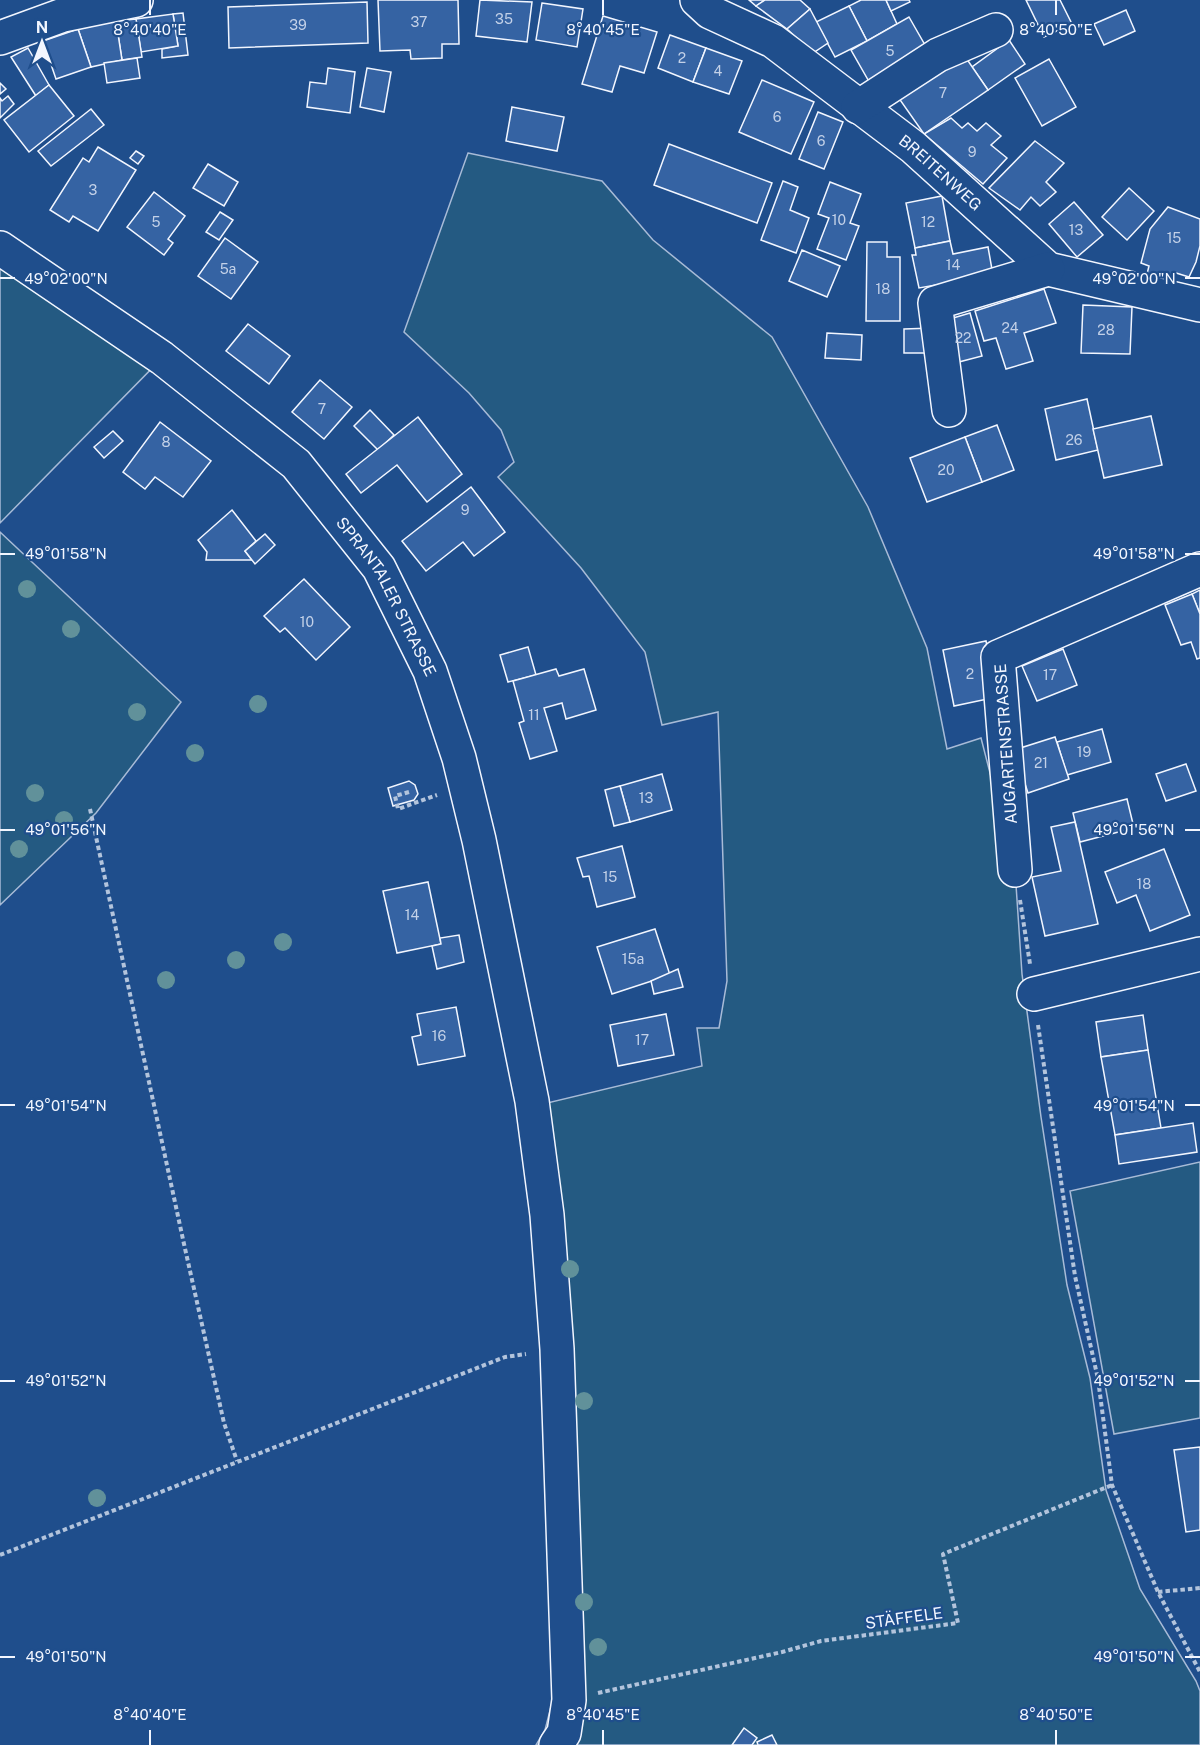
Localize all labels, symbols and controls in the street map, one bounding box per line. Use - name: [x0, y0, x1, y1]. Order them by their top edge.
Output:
- house number: 35: [495, 11, 513, 27]
- north arrow: [12, 12, 72, 72]
- house number: 37: [411, 14, 427, 30]
- house number: 39: [289, 17, 307, 33]
- text: N: [36, 18, 48, 37]
- text: 8°40'40"E: [113, 21, 187, 38]
- text: 8°40'45"E: [566, 21, 640, 38]
- text: 8°40'50"E: [1019, 21, 1093, 38]
- house number: 5: [886, 43, 895, 59]
- house number: 2: [678, 50, 686, 66]
- house number: 4: [714, 63, 723, 79]
- house number: 7: [939, 85, 947, 101]
- house number: 6: [773, 109, 782, 125]
- street label: BREITENWEG: [895, 130, 986, 214]
- house number: 6: [817, 133, 826, 149]
- house number: 9: [968, 144, 977, 160]
- house number: 3: [89, 182, 98, 198]
- house number: 10: [832, 212, 846, 228]
- house number: 5: [152, 214, 161, 230]
- house number: 12: [921, 214, 935, 230]
- house number: 13: [1069, 222, 1083, 238]
- house number: 15: [1167, 230, 1181, 246]
- house number: 14: [946, 257, 960, 273]
- house number: 5a: [220, 261, 236, 277]
- text: 49°02'00"N: [24, 270, 108, 287]
- text: 49°02'00"N: [1092, 270, 1176, 287]
- house number: 18: [876, 281, 890, 297]
- house number: 24: [1001, 320, 1019, 336]
- house number: 28: [1097, 322, 1115, 338]
- house number: 22: [955, 330, 971, 346]
- house number: 7: [318, 401, 326, 417]
- house number: 26: [1065, 432, 1083, 448]
- house number: 8: [161, 434, 171, 450]
- house number: 20: [938, 462, 954, 478]
- house number: 9: [461, 502, 470, 518]
- street label: SPRANTALER STRASSE: [332, 513, 440, 679]
- text: 49°01'58"N: [25, 545, 107, 562]
- text: 49°01'58"N: [1093, 545, 1175, 562]
- house number: 10: [300, 614, 314, 630]
- street label: AUGARTENSTRASSE: [991, 663, 1021, 825]
- house number: 2: [966, 666, 974, 682]
- house number: 17: [1043, 667, 1057, 683]
- house number: 11: [528, 707, 540, 723]
- house number: 19: [1077, 744, 1091, 760]
- house number: 21: [1034, 755, 1048, 771]
- house number: 13: [639, 790, 653, 806]
- text: 49°01'56"N: [25, 821, 107, 838]
- text: 49°01'56"N: [1093, 821, 1175, 838]
- house number: 15: [603, 869, 617, 885]
- house number: 18: [1137, 876, 1151, 892]
- house number: 14: [405, 907, 419, 923]
- house number: 15a: [622, 951, 644, 967]
- house number: 16: [432, 1028, 446, 1044]
- house number: 17: [635, 1032, 649, 1048]
- text: 49°01'54"N: [25, 1097, 107, 1114]
- text: 49°01'54"N: [1093, 1097, 1175, 1114]
- text: 49°01'52"N: [26, 1372, 106, 1389]
- text: 49°01'52"N: [1094, 1372, 1174, 1389]
- street label: STÄFFELE: [864, 1602, 944, 1633]
- text: 49°01'50"N: [25, 1648, 107, 1665]
- text: 49°01'50"N: [1093, 1648, 1175, 1665]
- text: 8°40'40"E: [113, 1706, 187, 1723]
- text: 8°40'45"E: [566, 1706, 640, 1723]
- text: 8°40'50"E: [1019, 1706, 1093, 1723]

